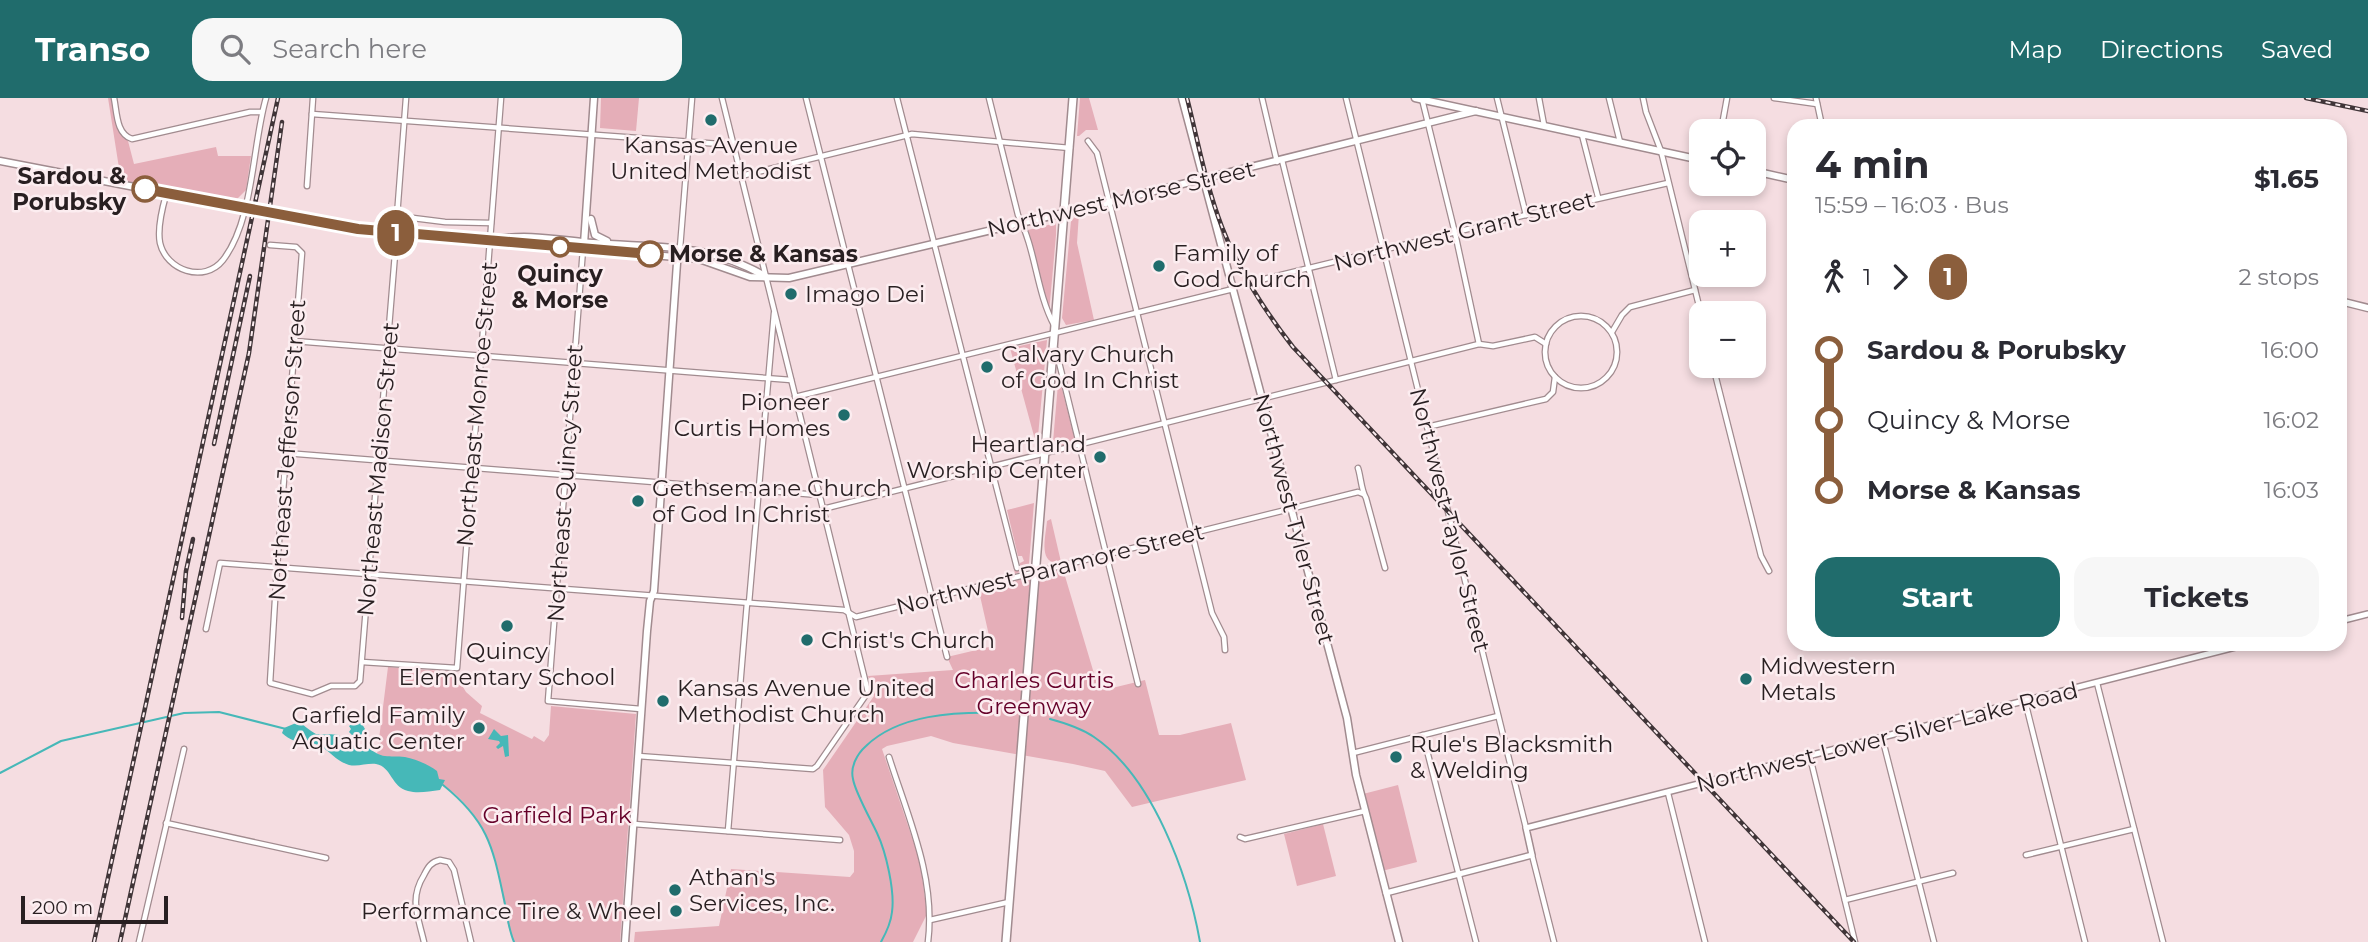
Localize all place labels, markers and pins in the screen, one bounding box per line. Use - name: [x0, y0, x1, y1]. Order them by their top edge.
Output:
- marker: Kansas Avenue United Methodist: [703, 112, 719, 128]
- place label: Kansas Avenue United Methodist: [610, 131, 812, 185]
- place label: Sardou & Porubsky: [12, 162, 126, 216]
- marker: Sardou & Porubsky: [132, 176, 158, 202]
- marker: Quincy & Morse: [550, 237, 570, 257]
- place label: Family of God Church: [1173, 239, 1311, 293]
- place label: Morse & Kansas: [669, 240, 858, 268]
- marker: Morse & Kansas: [637, 241, 663, 267]
- marker: Family of God Church: [1151, 258, 1167, 274]
- place label: Quincy & Morse: [512, 260, 608, 314]
- place label: Imago Dei: [805, 280, 925, 308]
- marker: Imago Dei: [783, 286, 799, 302]
- place label: Calvary Church of God In Christ: [1001, 340, 1179, 394]
- marker: Calvary Church of God In Christ: [979, 359, 995, 375]
- place label: Pioneer Curtis Homes: [674, 388, 830, 442]
- marker: Pioneer Curtis Homes: [836, 407, 852, 423]
- place label: Heartland Worship Center: [906, 430, 1086, 484]
- marker: Heartland Worship Center: [1092, 449, 1108, 465]
- place label: Gethsemane Church of God In Christ: [652, 474, 892, 528]
- marker: Gethsemane Church of God In Christ: [630, 493, 646, 509]
- marker: Quincy Elementary School: [499, 618, 515, 634]
- place label: Christ's Church: [821, 626, 995, 654]
- marker: Christ's Church: [799, 632, 815, 648]
- place label: Quincy Elementary School: [399, 637, 615, 691]
- place label: Midwestern Metals: [1760, 652, 1896, 706]
- marker: Midwestern Metals: [1738, 671, 1754, 687]
- place label: Kansas Avenue United Methodist Church: [677, 674, 935, 728]
- marker: Kansas Avenue United Methodist Church: [655, 693, 671, 709]
- place label: Garfield Family Aquatic Center: [292, 701, 466, 755]
- marker: Garfield Family Aquatic Center: [471, 720, 487, 736]
- place label: Rule's Blacksmith & Welding: [1410, 730, 1613, 784]
- marker: Rule's Blacksmith & Welding: [1388, 749, 1404, 765]
- place label: Athan's Services, Inc.: [689, 863, 835, 917]
- marker: Athan's Services, Inc.: [667, 882, 683, 898]
- place label: Performance Tire & Wheel: [361, 897, 662, 925]
- marker: Performance Tire & Wheel: [668, 903, 684, 919]

